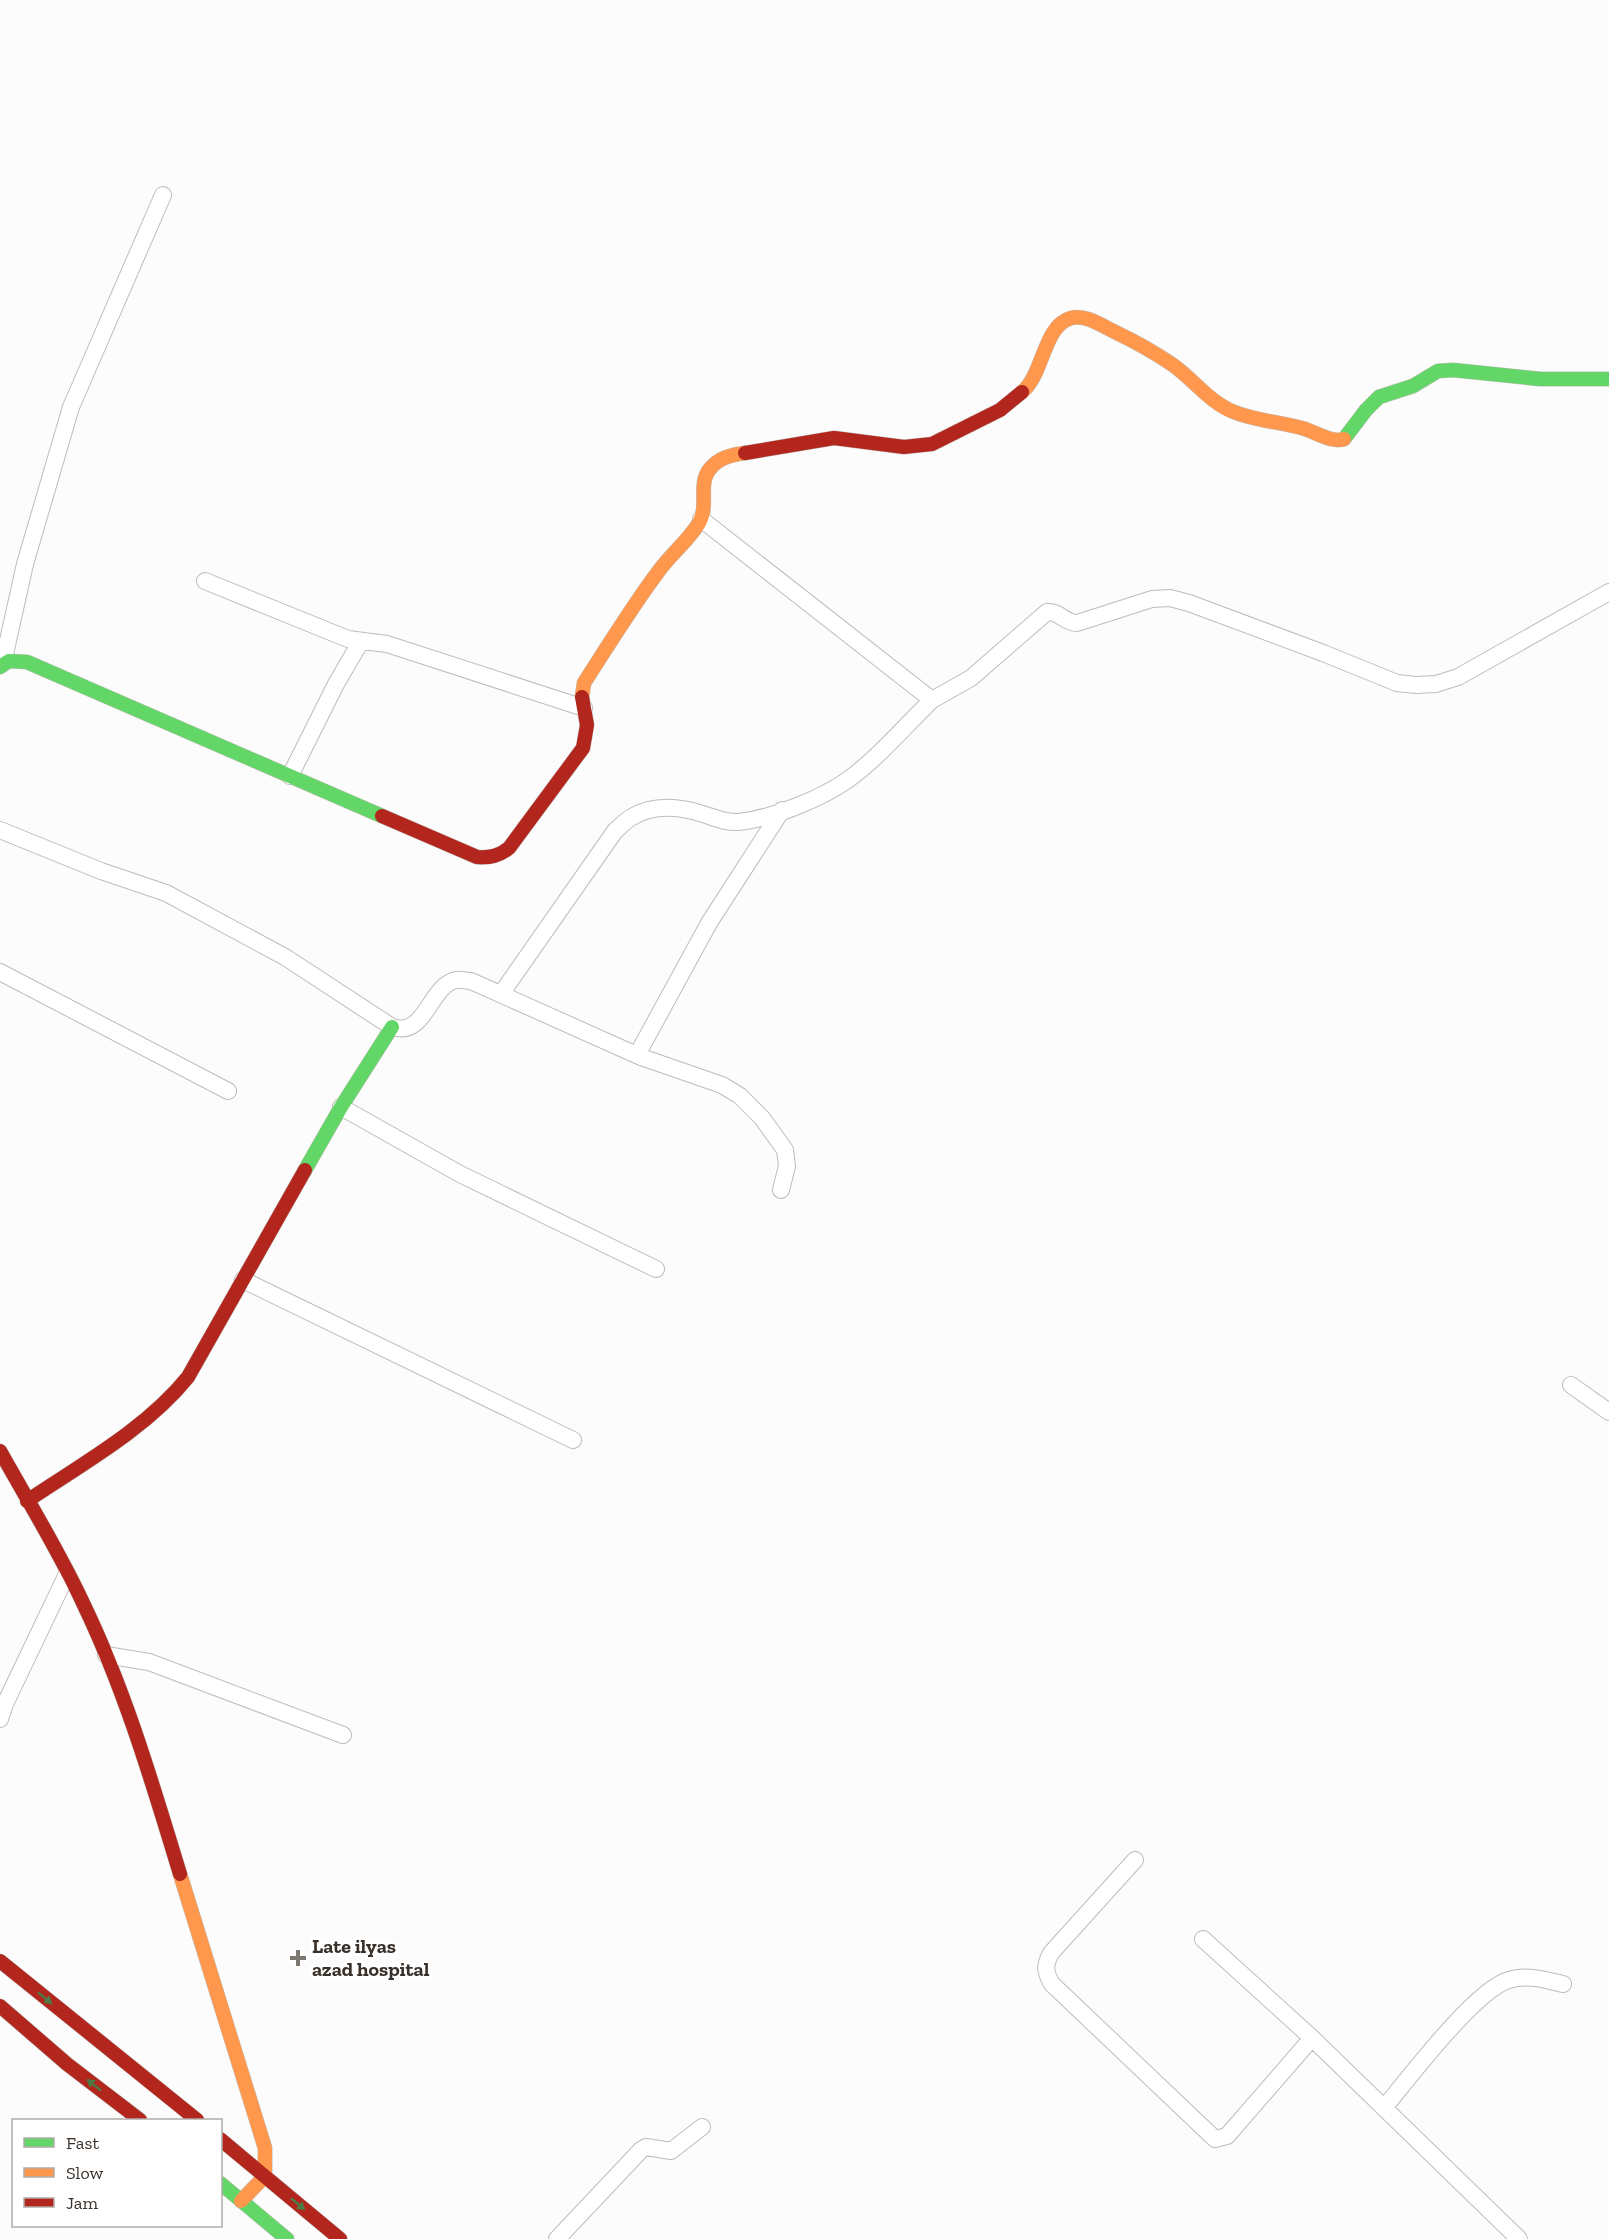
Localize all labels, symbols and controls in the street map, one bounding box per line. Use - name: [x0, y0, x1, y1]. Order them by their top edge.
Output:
- place label: Late ilyas azad hospital: [312, 1934, 430, 1981]
- marker: Late ilyas azad hospital: [289, 1949, 307, 1967]
- one-way arrow: [37, 1992, 53, 2005]
- one-way arrow: [86, 2079, 101, 2091]
- legend: [12, 2119, 222, 2227]
- text: Fast: [66, 2132, 99, 2154]
- text: Slow: [66, 2162, 103, 2184]
- text: Jam: [66, 2192, 98, 2214]
- one-way arrow: [290, 2197, 306, 2210]

